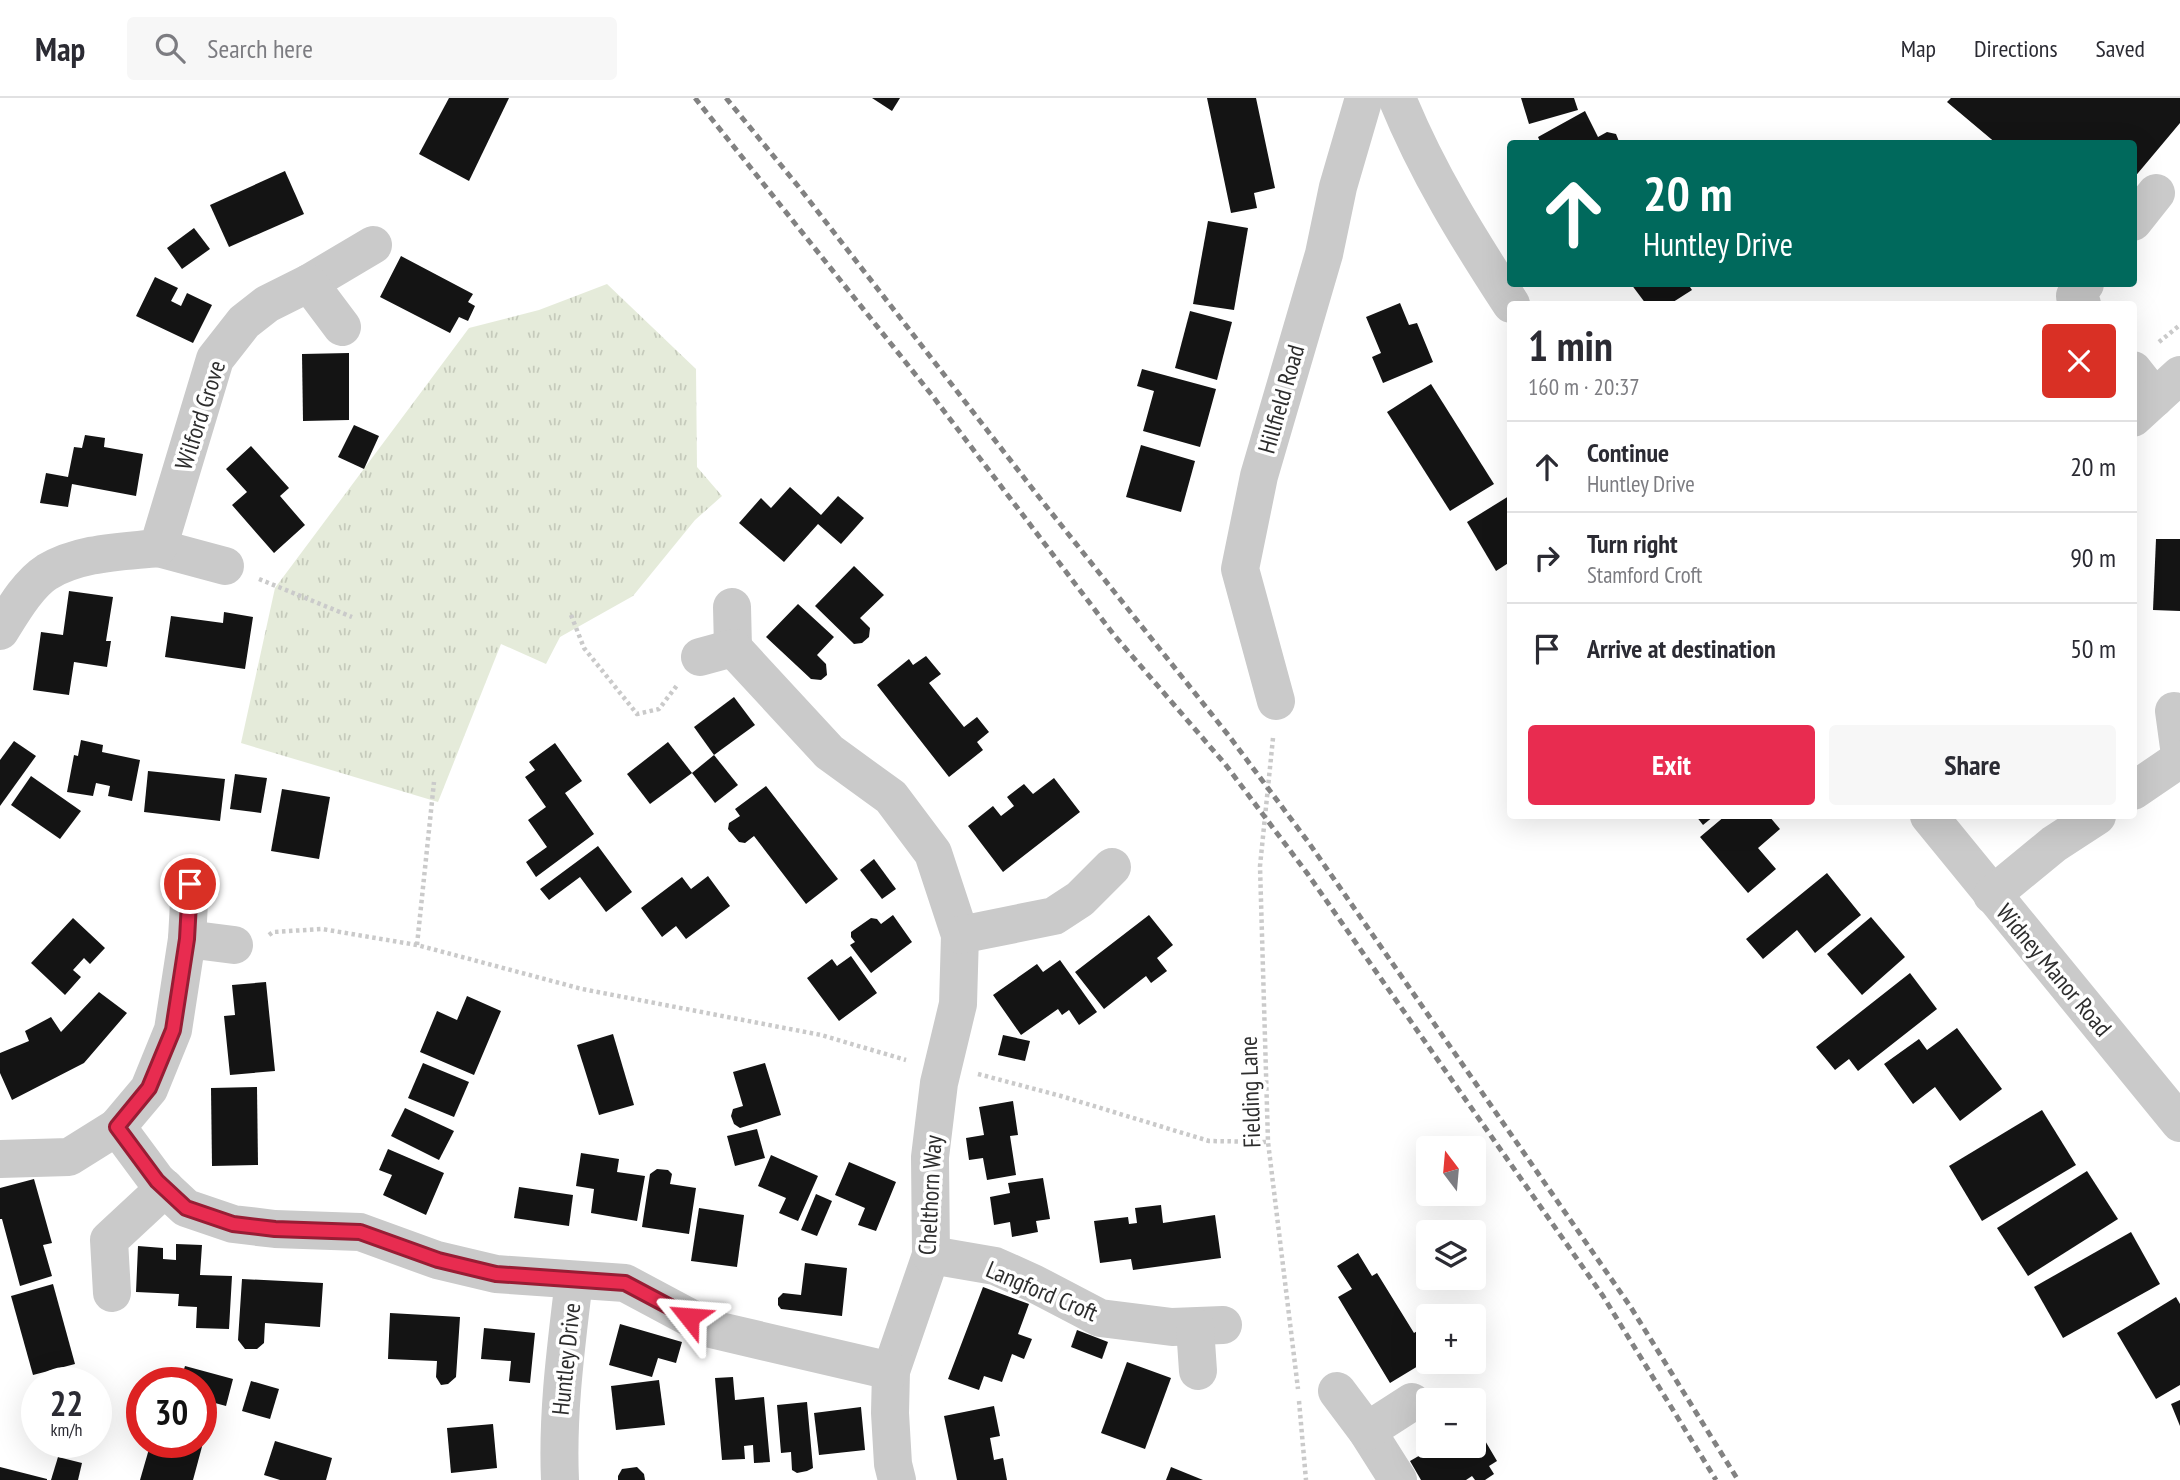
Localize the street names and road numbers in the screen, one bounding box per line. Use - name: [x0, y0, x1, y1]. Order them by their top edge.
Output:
- street label: Hillfield Road: [1251, 341, 1311, 457]
- street label: Wilford Grove: [168, 356, 232, 474]
- street label: Widney Manor Road: [1990, 897, 2118, 1043]
- street label: Fielding Lane: [1233, 1036, 1267, 1148]
- street label: Chelthorn Way: [911, 1134, 949, 1256]
- street label: Langford Croft: [981, 1254, 1103, 1329]
- street label: Huntley Drive: [545, 1301, 587, 1417]

